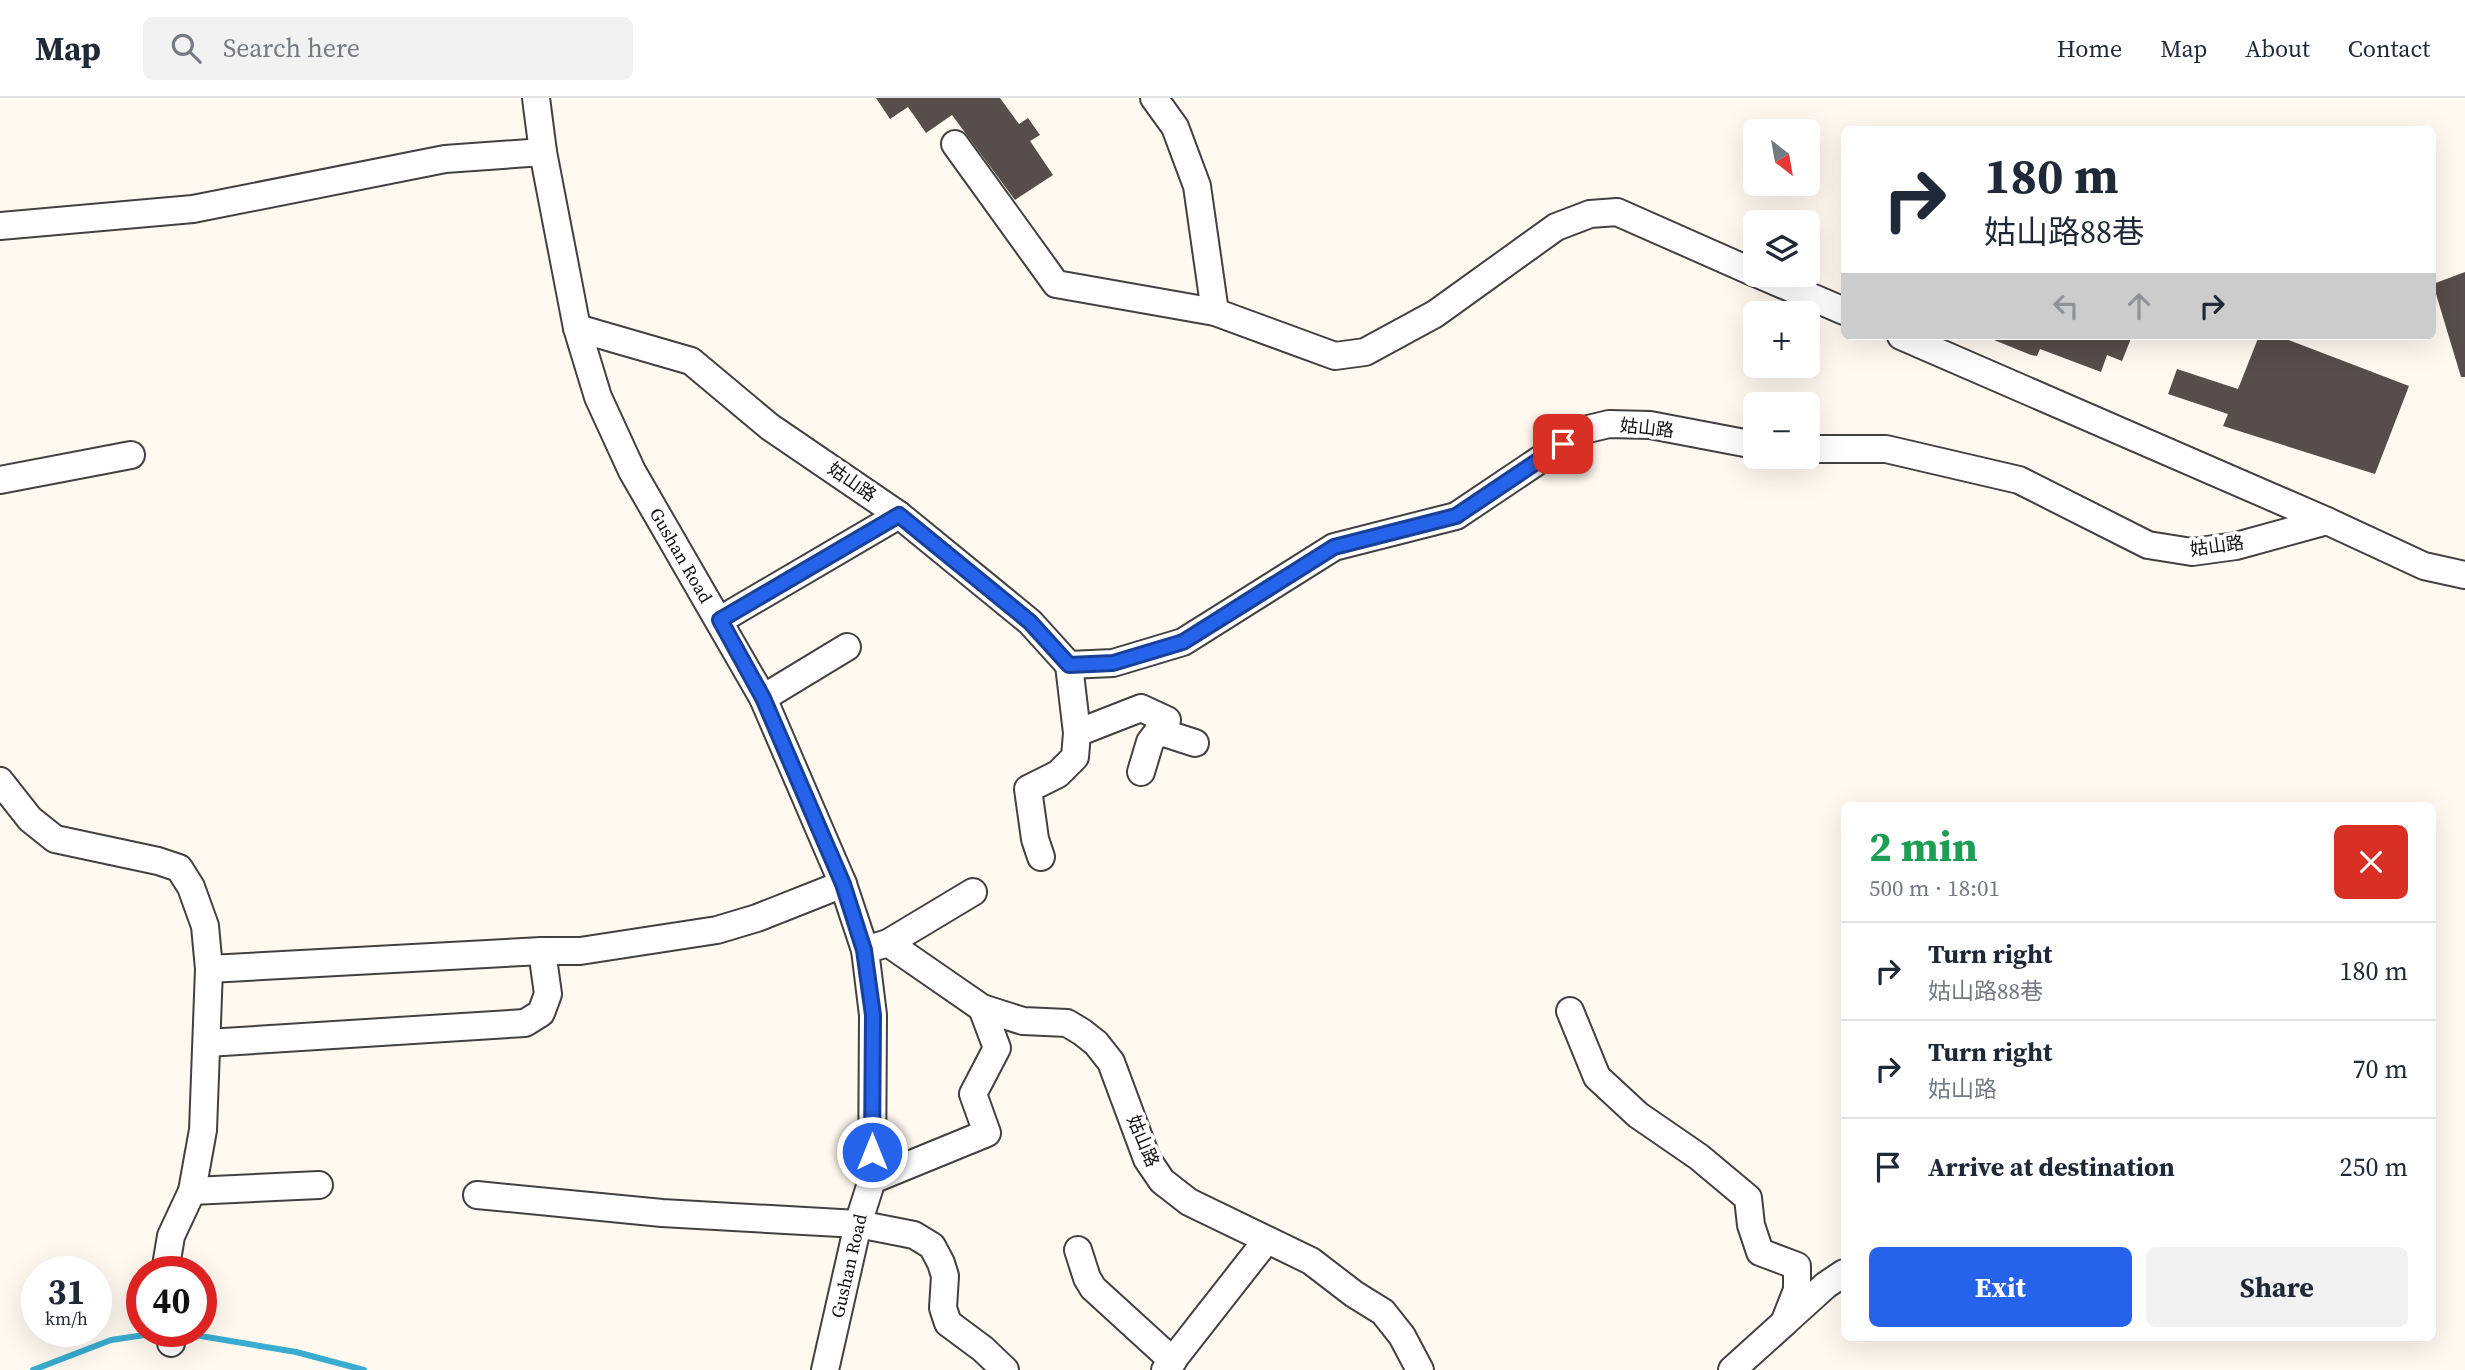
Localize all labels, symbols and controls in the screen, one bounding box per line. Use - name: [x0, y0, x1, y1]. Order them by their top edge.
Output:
- search box: [143, 17, 633, 80]
- text: Map: [35, 26, 101, 71]
- icon: search: [167, 29, 205, 67]
- text: Search here: [223, 30, 360, 66]
- text: Home: [2057, 32, 2122, 65]
- text: Map: [2160, 32, 2207, 65]
- text: About: [2245, 32, 2310, 65]
- text: Contact: [2348, 32, 2430, 65]
- north arrow: [1743, 119, 1820, 196]
- map controls: [1743, 119, 1820, 469]
- text: 180 m: [1984, 142, 2119, 209]
- icon: right: [1869, 154, 1960, 245]
- button: layers: [1743, 210, 1820, 287]
- text: 姑山路88巷: [1984, 210, 2144, 254]
- icon: left: [2047, 287, 2085, 325]
- icon: ahead: [2120, 287, 2158, 325]
- icon: right: [2193, 287, 2231, 325]
- button: +: [1743, 301, 1820, 378]
- button: −: [1743, 392, 1820, 469]
- street label: 姑山路: [1619, 412, 1675, 443]
- pin: [1533, 414, 1593, 474]
- icon: arrive: [1544, 425, 1582, 463]
- street label: 姑山路: [823, 456, 882, 507]
- street label: Gushan Road: [644, 503, 719, 608]
- street label: 姑山路: [2188, 529, 2245, 562]
- text: 2 min: [1869, 817, 1978, 875]
- button: close: [2334, 825, 2408, 899]
- text: 500 m · 18:01: [1869, 872, 2000, 904]
- text: Turn right: [1928, 936, 2052, 972]
- icon: right: [1869, 952, 1907, 990]
- text: 180 m: [2340, 953, 2408, 989]
- text: 姑山路88巷: [1928, 975, 2043, 1007]
- text: Turn right: [1928, 1034, 2052, 1070]
- icon: right: [1869, 1050, 1907, 1088]
- text: 70 m: [2353, 1051, 2408, 1087]
- text: 姑山路: [1928, 1073, 1997, 1105]
- street label: 姑山路: [1121, 1111, 1166, 1171]
- position arrow: [835, 1115, 909, 1189]
- icon: arrive: [1869, 1148, 1907, 1186]
- text: Arrive at destination: [1928, 1149, 2175, 1185]
- text: 250 m: [2340, 1149, 2408, 1185]
- street label: Gushan Road: [824, 1211, 873, 1320]
- button: Exit: [1869, 1247, 2132, 1327]
- button: Share: [2146, 1247, 2408, 1327]
- speed limit sign: 40: [126, 1256, 217, 1347]
- text: 31: [48, 1268, 85, 1316]
- text: km/h: [45, 1306, 88, 1331]

